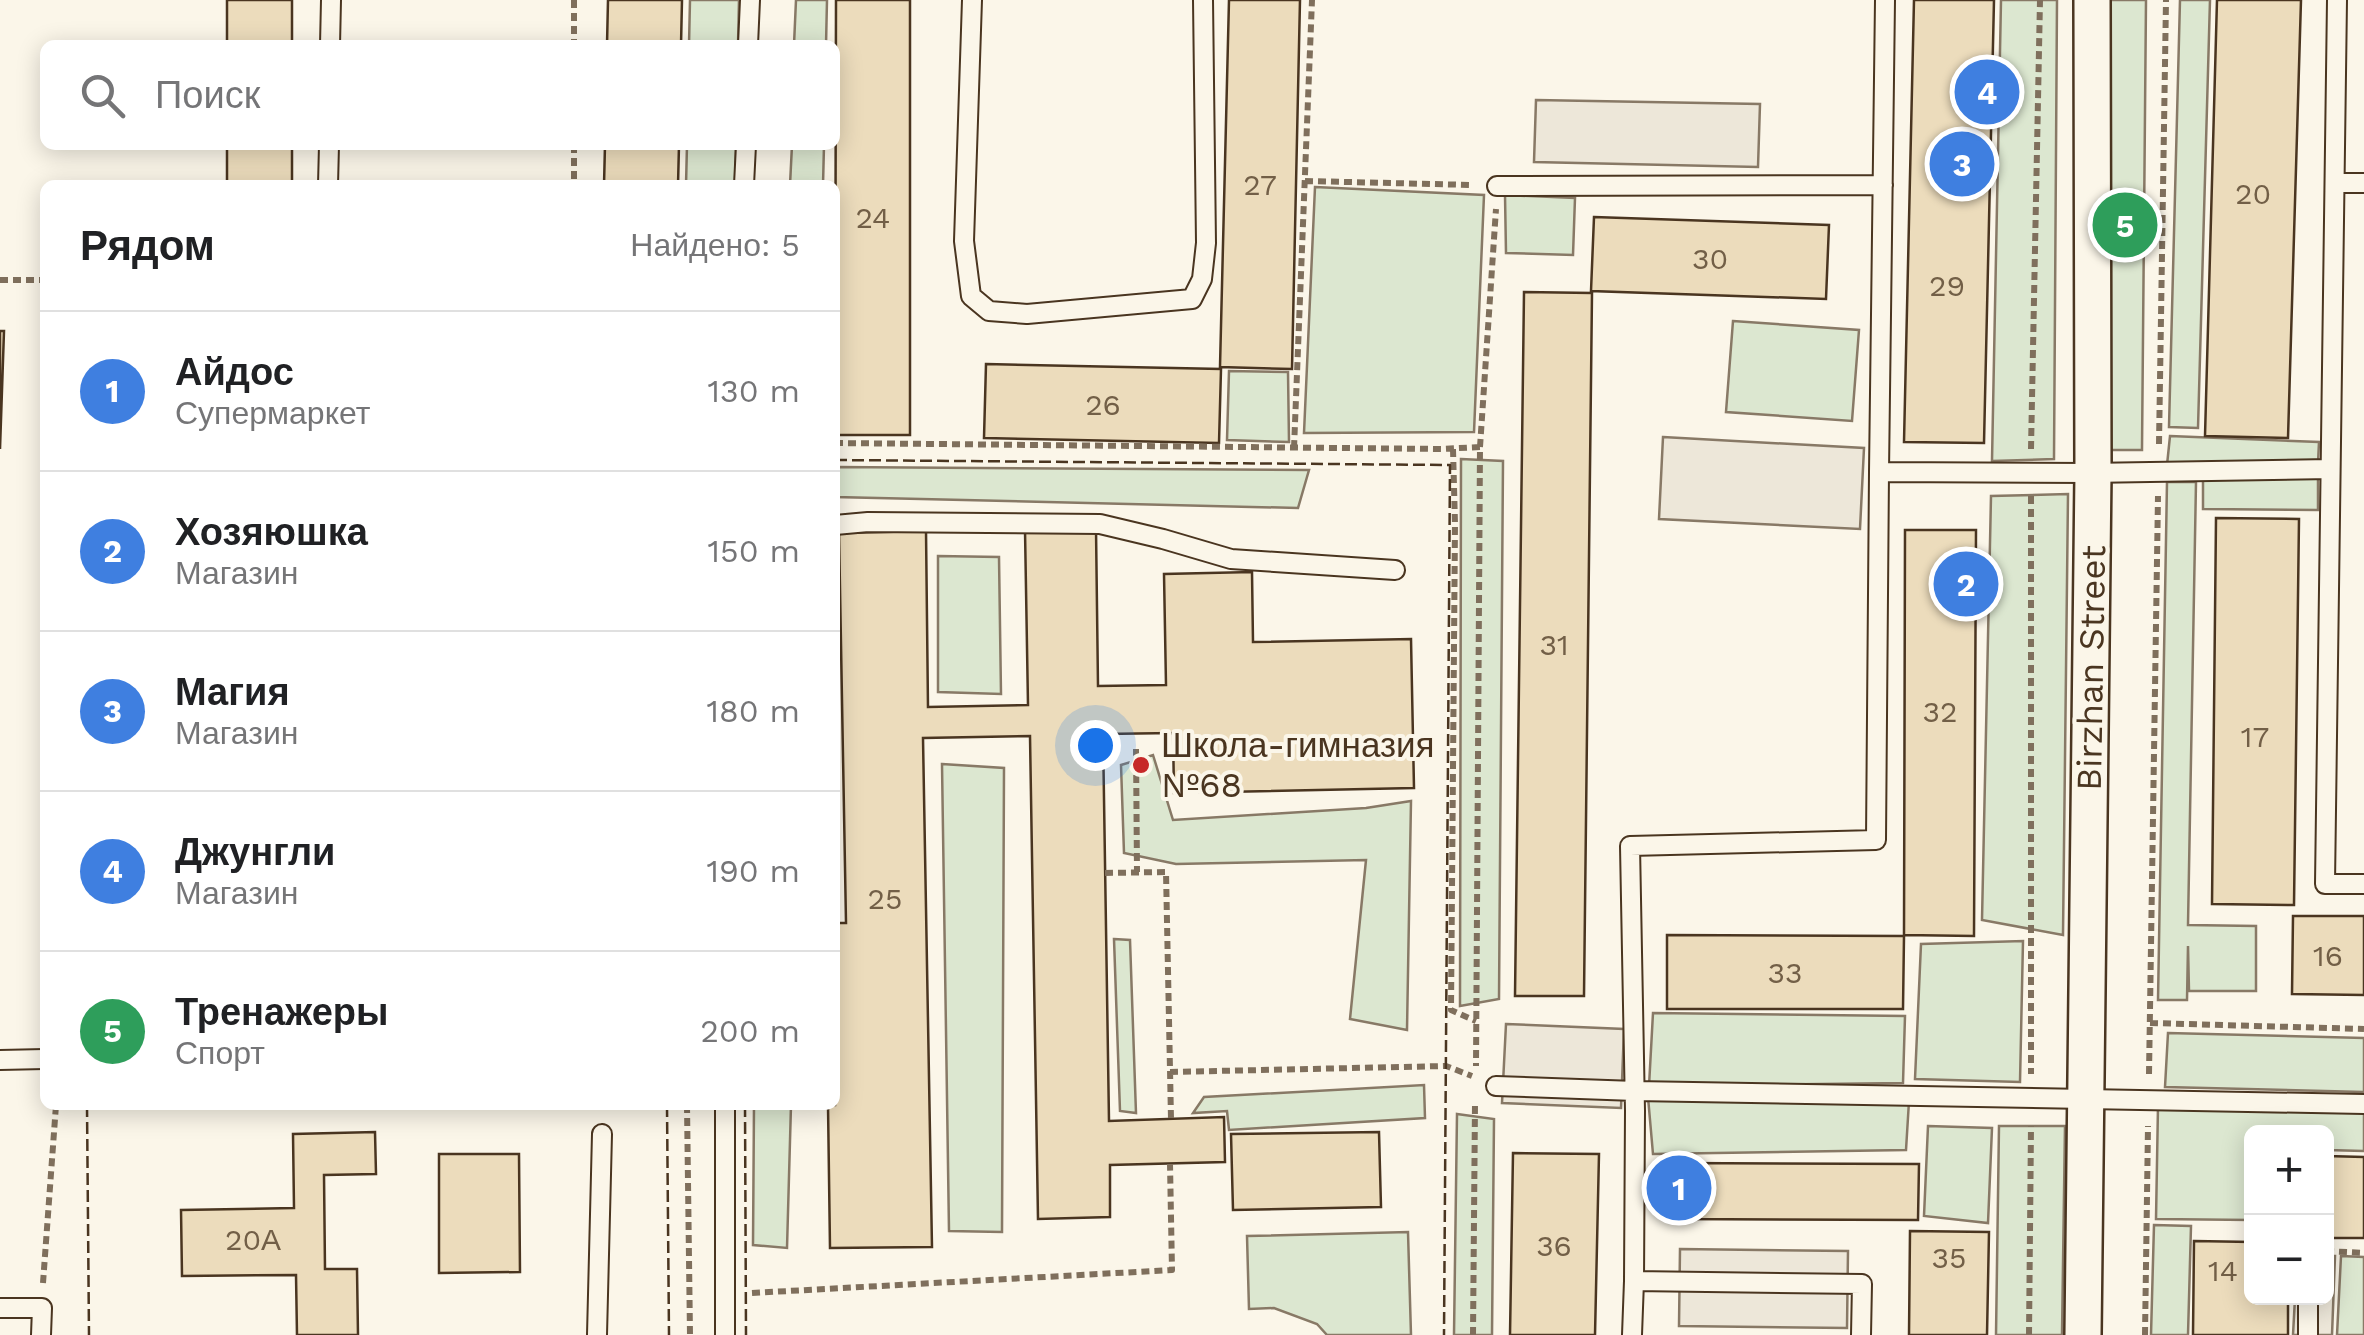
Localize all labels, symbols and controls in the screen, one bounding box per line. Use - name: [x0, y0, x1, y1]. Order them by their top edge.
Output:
- search box: [40, 40, 840, 150]
- pin: 4: [1954, 54, 2020, 130]
- icon: search: [75, 68, 130, 123]
- text: Поиск: [155, 73, 260, 117]
- pin: 3: [1930, 126, 1994, 202]
- house number: 27: [1243, 167, 1277, 202]
- house number: 20: [2235, 176, 2271, 211]
- pin: 5: [2092, 188, 2158, 262]
- house number: 24: [856, 200, 890, 235]
- text: Рядом: [80, 221, 215, 270]
- text: Найдено: 5: [630, 226, 800, 264]
- house number: 30: [1692, 241, 1728, 276]
- house number: 29: [1929, 268, 1965, 303]
- text: Айдос: [175, 350, 294, 394]
- text: 1: [106, 372, 119, 410]
- text: 130 m: [708, 372, 800, 410]
- house number: 26: [1085, 387, 1121, 422]
- text: Супермаркет: [175, 394, 370, 432]
- text: Хозяюшка: [175, 510, 368, 554]
- text: 2: [103, 532, 122, 570]
- text: 150 m: [708, 532, 800, 570]
- street label: Birzhan Street: [2068, 545, 2114, 791]
- pin: 2: [1934, 546, 1998, 622]
- text: Магазин: [175, 554, 298, 592]
- house number: 31: [1539, 627, 1569, 662]
- text: Магия: [175, 670, 290, 714]
- text: 3: [103, 692, 122, 730]
- text: 180 m: [706, 692, 800, 730]
- house number: 32: [1923, 694, 1957, 729]
- text: Магазин: [175, 714, 298, 752]
- house number: 17: [2241, 719, 2269, 754]
- your location: [1070, 720, 1121, 771]
- place label: Школа-гимназия №68: [1161, 724, 1435, 806]
- marker: Школа-гимназия №68: [1130, 754, 1152, 776]
- text: Джунгли: [175, 830, 335, 874]
- text: 4: [102, 852, 123, 890]
- text: 190 m: [706, 852, 800, 890]
- text: Магазин: [175, 874, 298, 912]
- house number: 25: [868, 881, 902, 916]
- house number: 16: [2313, 938, 2343, 973]
- house number: 33: [1768, 955, 1802, 990]
- text: Тренажеры: [175, 990, 388, 1034]
- text: 5: [103, 1012, 122, 1050]
- text: 200 m: [700, 1012, 800, 1050]
- text: Спорт: [175, 1034, 265, 1072]
- map controls: [2244, 1125, 2334, 1305]
- button: +: [2244, 1125, 2334, 1215]
- pin: 1: [1646, 1150, 1712, 1226]
- button: −: [2244, 1215, 2334, 1305]
- house number: 20А: [225, 1222, 281, 1257]
- house number: 36: [1536, 1228, 1572, 1263]
- house number: 35: [1932, 1240, 1966, 1275]
- house number: 14: [2208, 1253, 2238, 1288]

